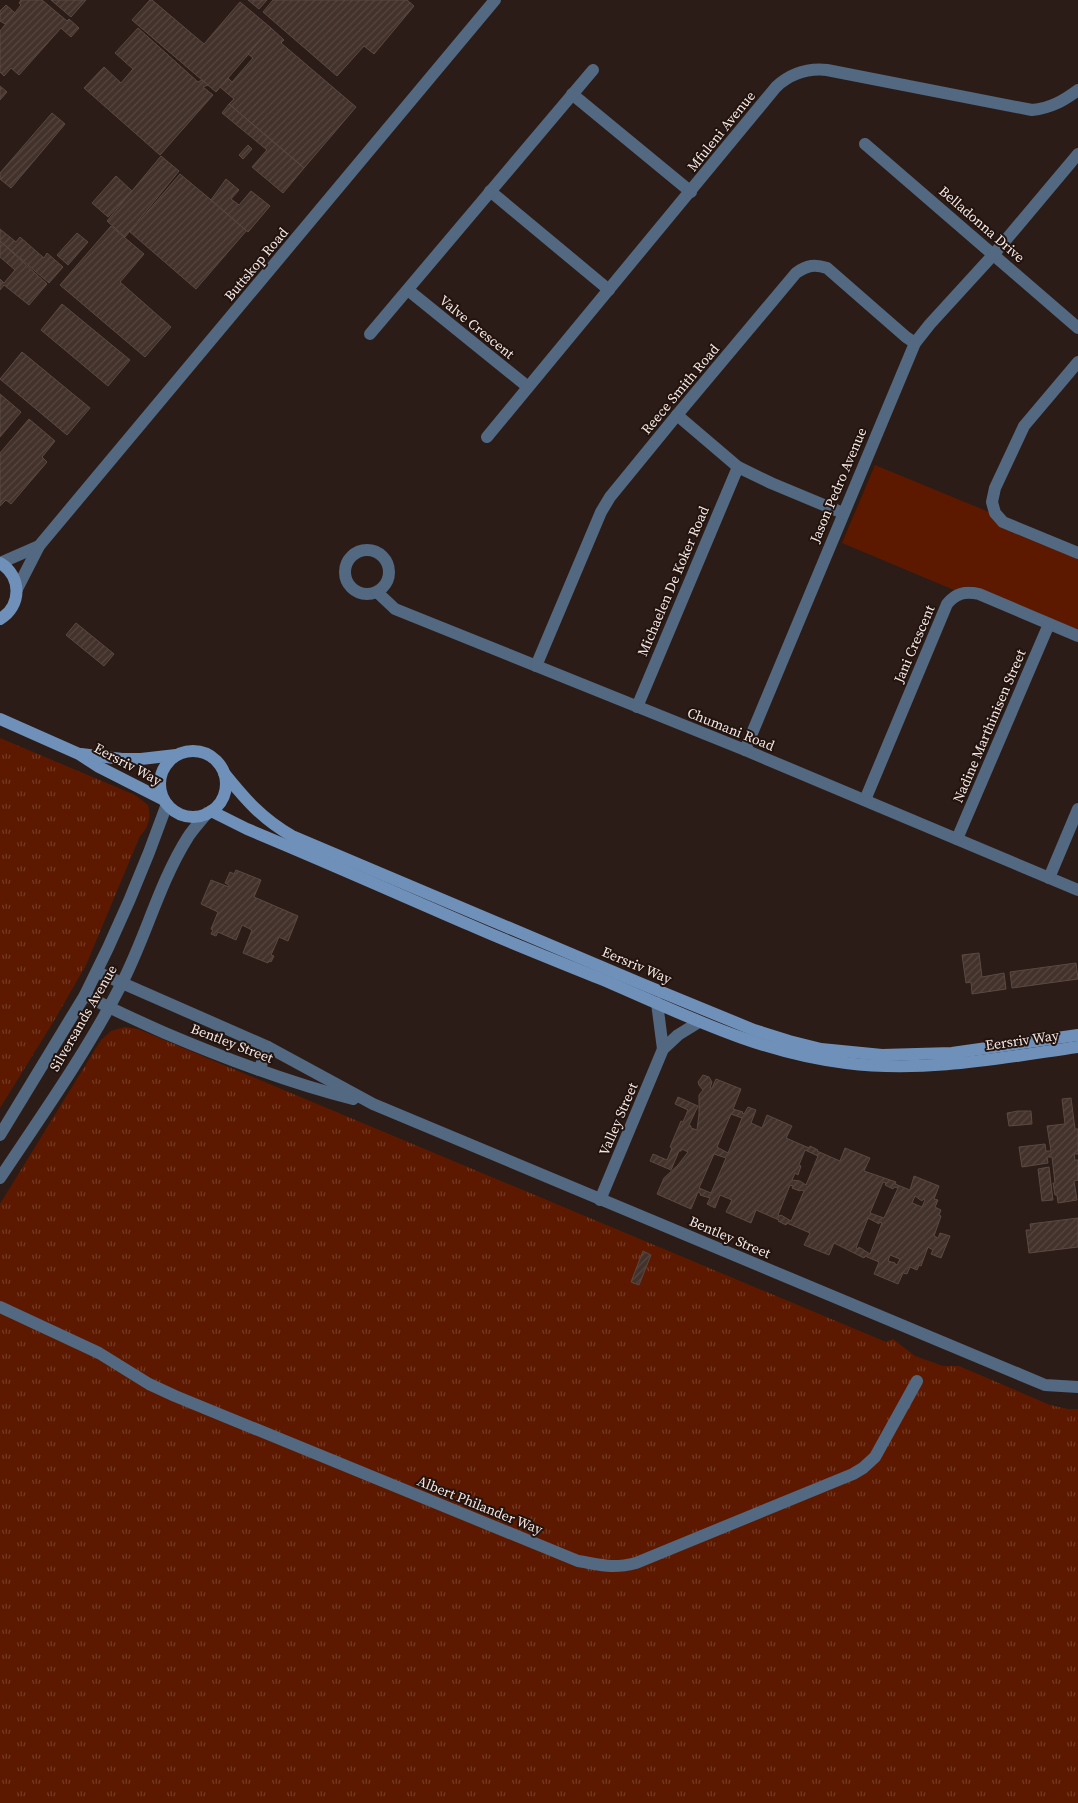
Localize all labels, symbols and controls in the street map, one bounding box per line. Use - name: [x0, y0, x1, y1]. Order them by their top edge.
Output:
- street label: Mfuleni Avenue: [682, 86, 760, 176]
- street label: Belladonna Drive: [935, 181, 1029, 267]
- street label: Buttskop Road: [219, 223, 293, 305]
- street label: Valve Crescent: [435, 290, 519, 364]
- street label: Reece Smith Road: [636, 339, 724, 438]
- street label: Jason Pedro Avenue: [804, 424, 871, 547]
- street label: Michaelen De Koker Road: [632, 503, 714, 659]
- street label: Jani Crescent: [888, 602, 940, 687]
- street label: Nadine Marthinisen Street: [948, 646, 1031, 806]
- street label: Chumani Road: [684, 702, 778, 756]
- street label: Eersriv Way: [91, 738, 166, 791]
- street label: Eersriv Way: [599, 941, 676, 989]
- street label: Silversands Avenue: [44, 961, 122, 1075]
- street label: Bentley Street: [188, 1018, 276, 1068]
- street label: Eersriv Way: [984, 1025, 1061, 1055]
- street label: Valley Street: [594, 1079, 643, 1159]
- street label: Bentley Street: [686, 1211, 774, 1263]
- street label: Albert Philander Way: [414, 1471, 546, 1540]

